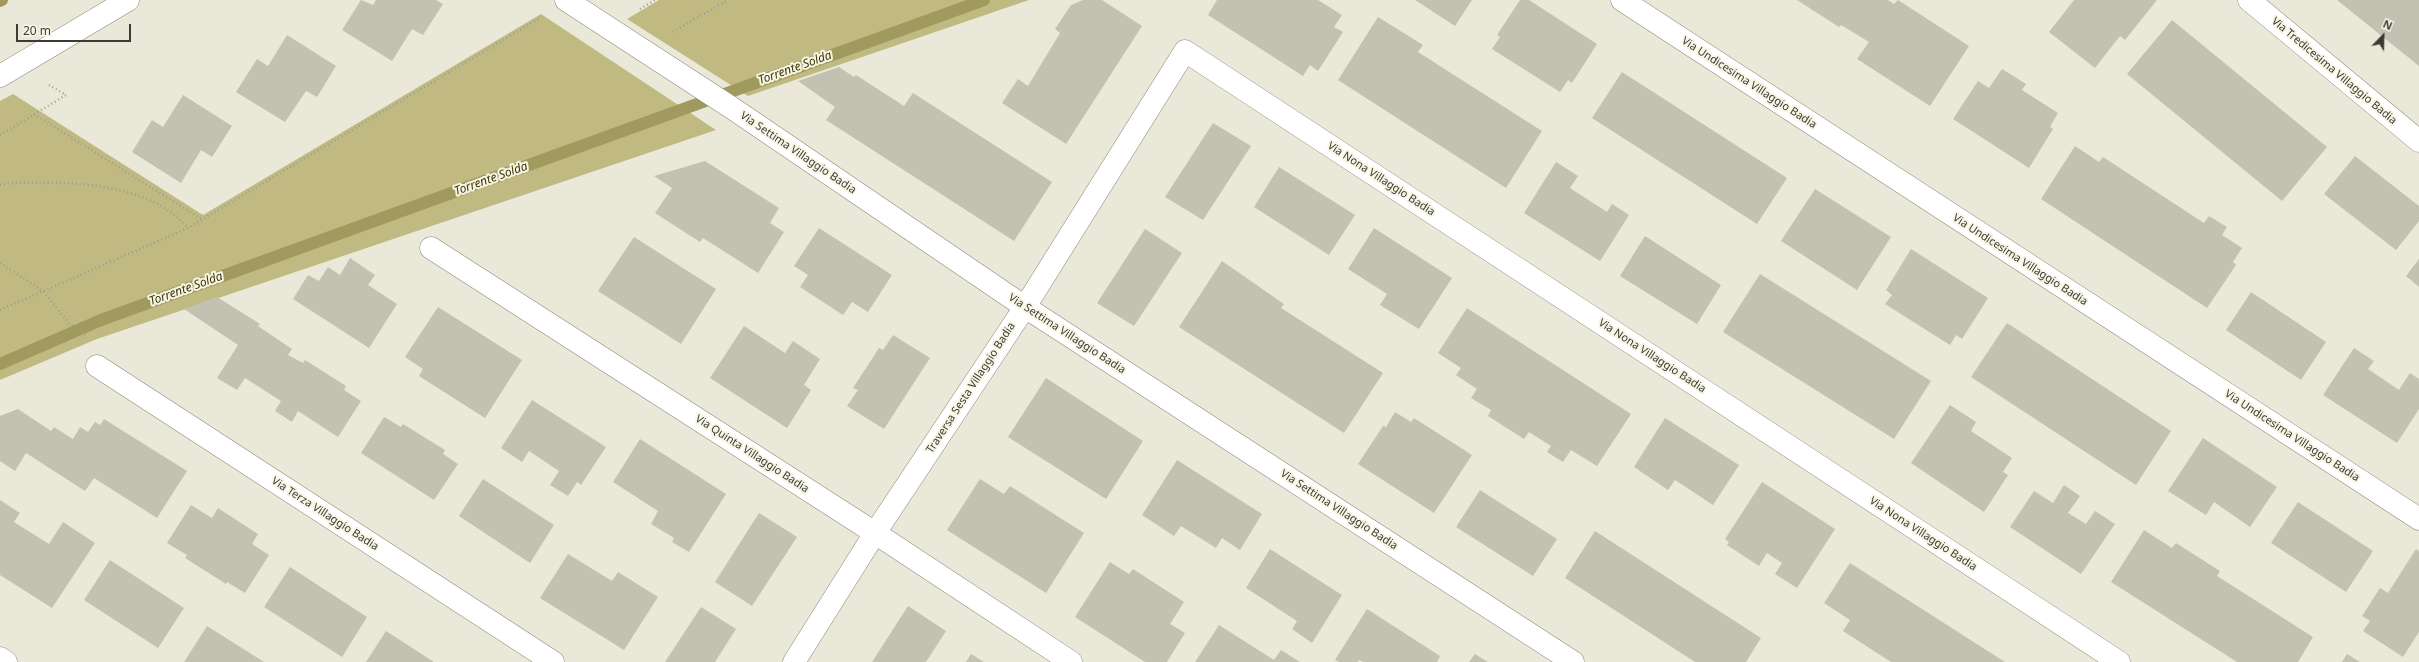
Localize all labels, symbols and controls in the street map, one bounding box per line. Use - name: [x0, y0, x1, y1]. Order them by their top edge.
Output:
- street label: Via Tredicesima Villaggio Badia: [2269, 15, 2399, 127]
- scale bar: [18, 16, 133, 42]
- north arrow: [2363, 16, 2403, 56]
- text: N: [2381, 16, 2395, 33]
- text: 20 m: [23, 22, 51, 39]
- street label: Via Undicesima Villaggio Badia: [1679, 34, 1819, 132]
- water label: Torrente Solda: [756, 48, 834, 88]
- street label: Via Settima Villaggio Badia: [737, 109, 859, 197]
- street label: Via Nona Villaggio Badia: [1325, 139, 1437, 219]
- water label: Torrente Solda: [452, 159, 530, 199]
- street label: Via Undicesima Villaggio Badia: [1950, 211, 2090, 309]
- water label: Torrente Solda: [147, 269, 225, 309]
- street label: Via Settima Villaggio Badia: [1006, 291, 1128, 377]
- street label: Via Nona Villaggio Badia: [1596, 316, 1708, 396]
- street label: Traversa Sesta Villaggio Badia: [924, 320, 1018, 456]
- street label: Via Undicesima Villaggio Badia: [2222, 387, 2362, 485]
- street label: Via Quinta Villaggio Badia: [693, 412, 811, 496]
- street label: Via Settima Villaggio Badia: [1278, 467, 1400, 553]
- street label: Via Terza Villaggio Badia: [269, 474, 381, 554]
- street label: Via Nona Villaggio Badia: [1867, 494, 1979, 574]

